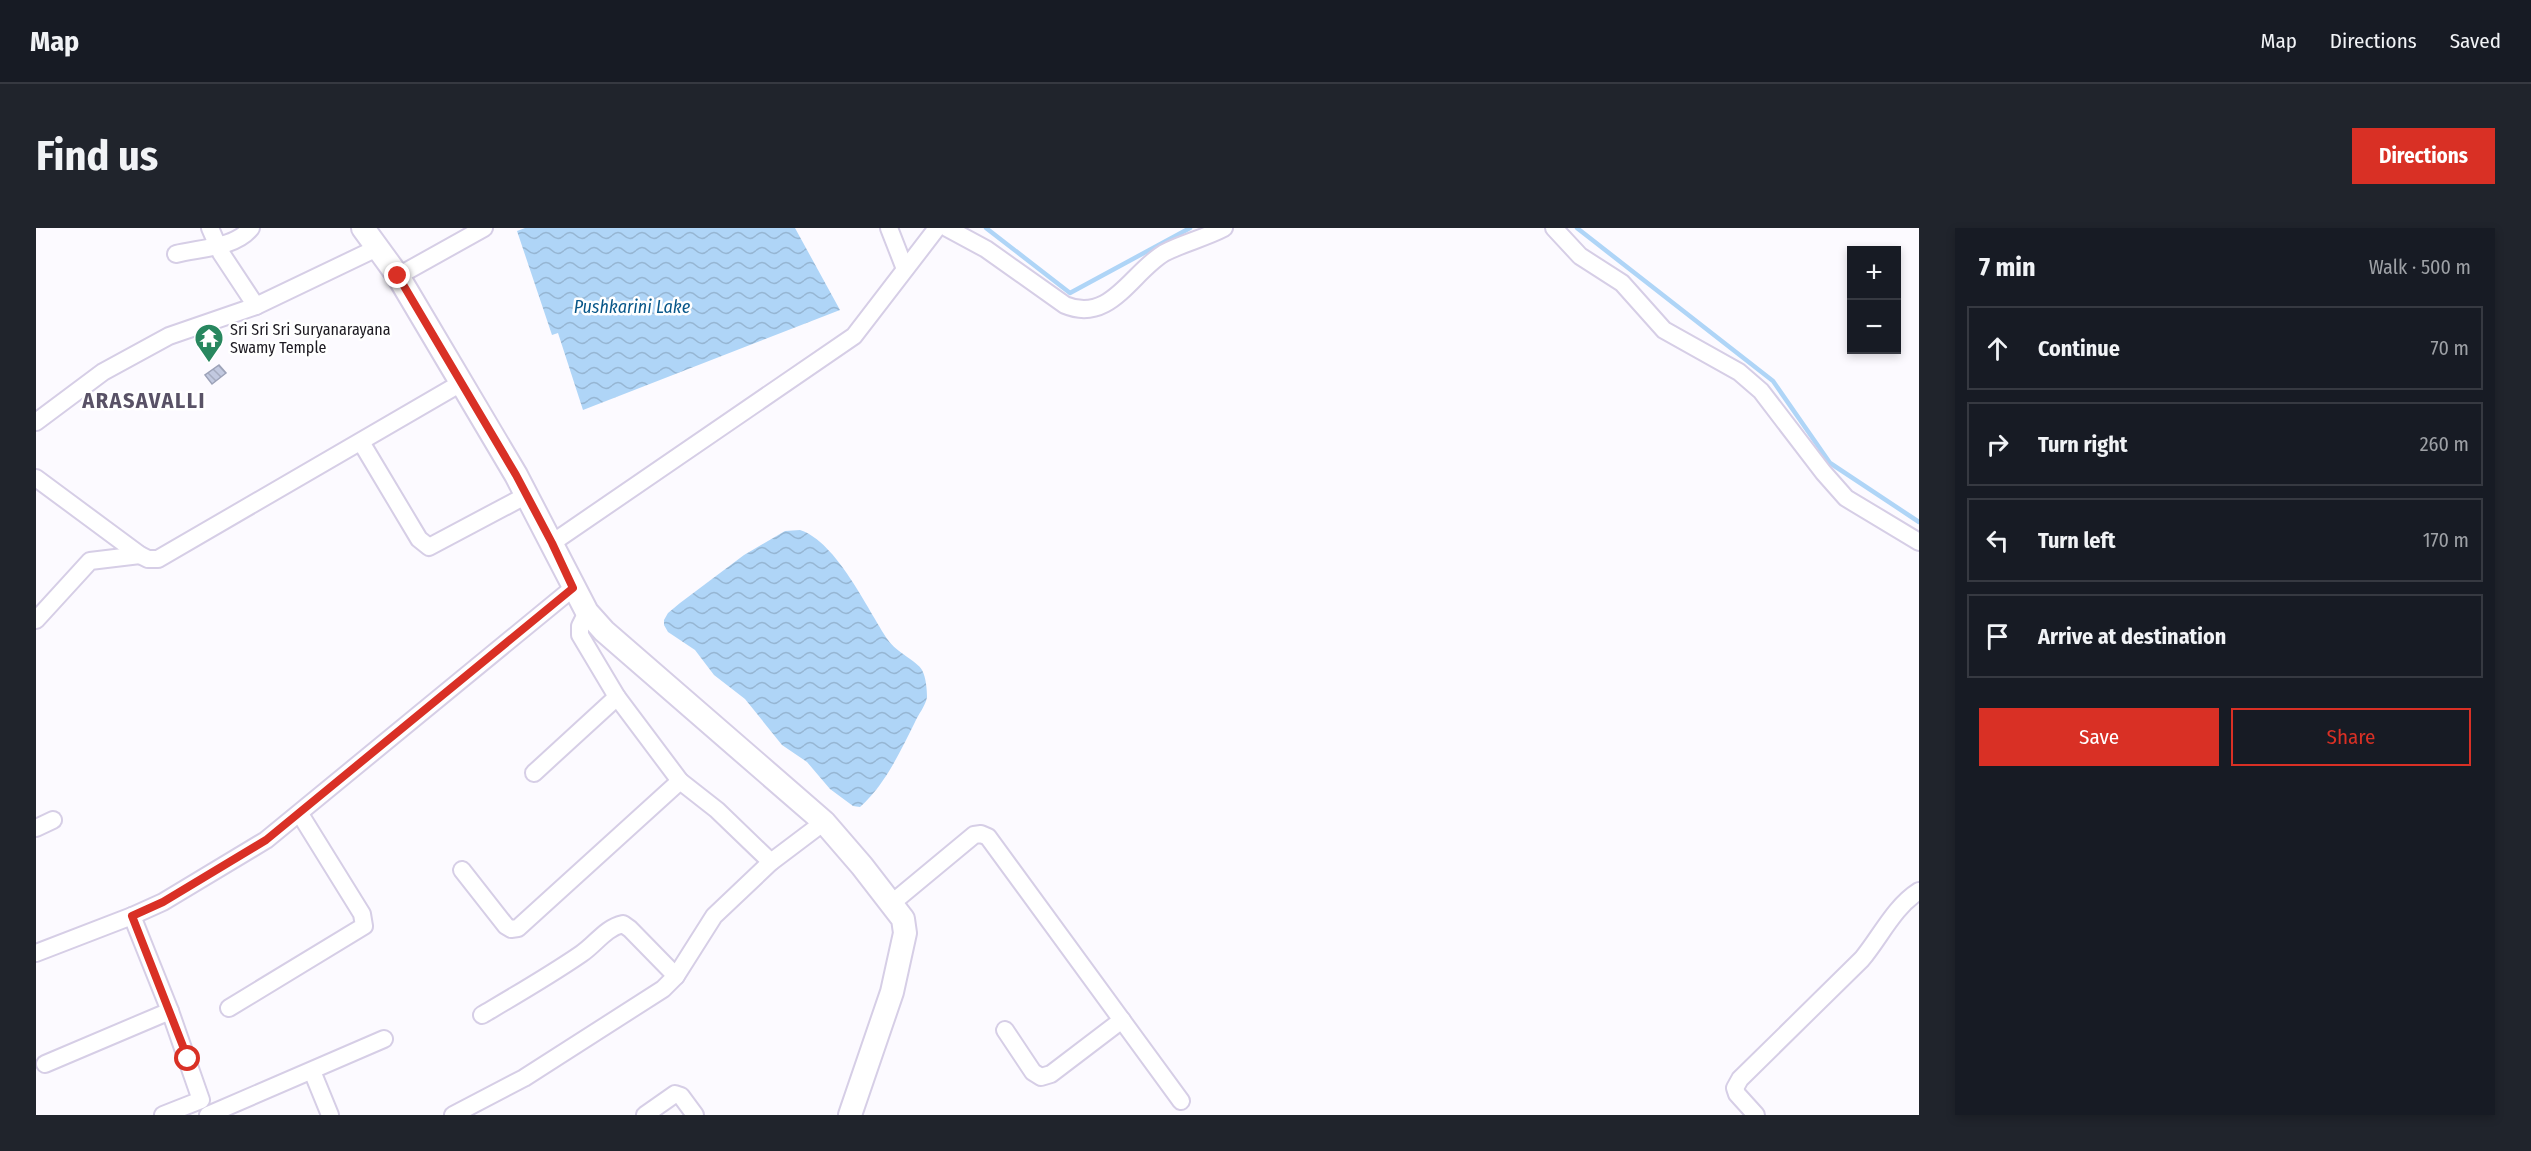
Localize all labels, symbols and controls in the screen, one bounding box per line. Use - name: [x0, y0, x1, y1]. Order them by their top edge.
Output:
- text: Map: [30, 25, 79, 58]
- text: Map: [2260, 28, 2297, 54]
- text: Directions: [2330, 28, 2417, 54]
- text: Saved: [2450, 28, 2501, 54]
- button: Directions: [2352, 128, 2495, 184]
- text: Find us: [36, 131, 158, 181]
- map controls: [1847, 246, 1901, 354]
- button: +: [1847, 246, 1901, 300]
- text: 7 min: [1979, 252, 2036, 283]
- text: Walk · 500 m: [2369, 255, 2471, 279]
- route end: [384, 262, 410, 288]
- water label: Pushkarini Lake: [574, 296, 691, 318]
- button: −: [1847, 300, 1901, 354]
- place label: Sri Sri Sri Suryanarayana Swamy Temple: [230, 320, 391, 357]
- temple icon: Sri Sri Sri Suryanarayana Swamy Temple: [193, 322, 225, 364]
- icon: ahead: [1981, 332, 2014, 365]
- text: Continue: [2038, 335, 2120, 362]
- text: 70 m: [2431, 336, 2469, 360]
- district label: ARASAVALLI: [81, 387, 206, 414]
- icon: right: [1981, 428, 2014, 461]
- text: Turn right: [2038, 431, 2127, 458]
- text: 260 m: [2420, 432, 2469, 456]
- icon: left: [1981, 524, 2014, 557]
- text: Turn left: [2038, 527, 2116, 554]
- text: 170 m: [2423, 528, 2469, 552]
- icon: arrive: [1981, 620, 2014, 653]
- text: Arrive at destination: [2038, 623, 2226, 650]
- button: Save: [1979, 708, 2219, 766]
- button: Share: [2231, 708, 2471, 766]
- route start: [174, 1045, 200, 1071]

